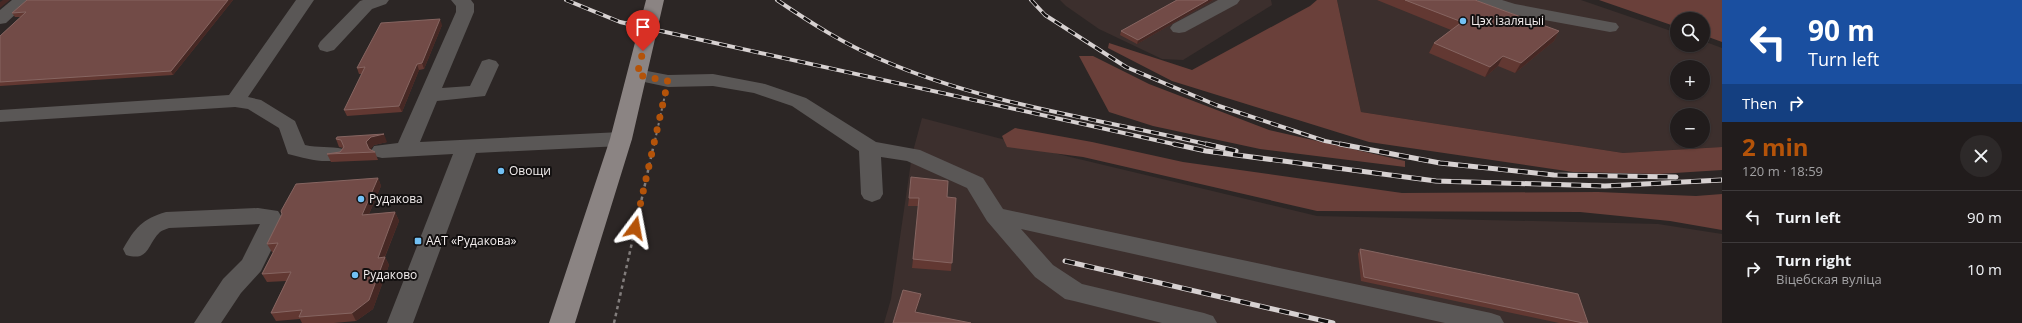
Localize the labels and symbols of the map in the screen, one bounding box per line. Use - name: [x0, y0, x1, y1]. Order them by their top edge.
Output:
- pin: [626, 10, 660, 51]
- place label: Цэх ізаляцыі: [1471, 12, 1544, 29]
- marker: Цэх ізаляцыі: [1458, 16, 1468, 26]
- place label: Овощи: [509, 162, 551, 179]
- marker: Овощи: [496, 166, 506, 176]
- place label: Рудакова: [369, 190, 423, 207]
- marker: Рудакова: [356, 194, 366, 204]
- position arrow: [614, 207, 656, 249]
- place label: ААТ «Рудакова»: [426, 232, 517, 249]
- marker: ААТ «Рудакова»: [413, 236, 423, 246]
- place label: Рудаково: [363, 266, 417, 283]
- marker: Рудаково: [350, 270, 360, 280]

